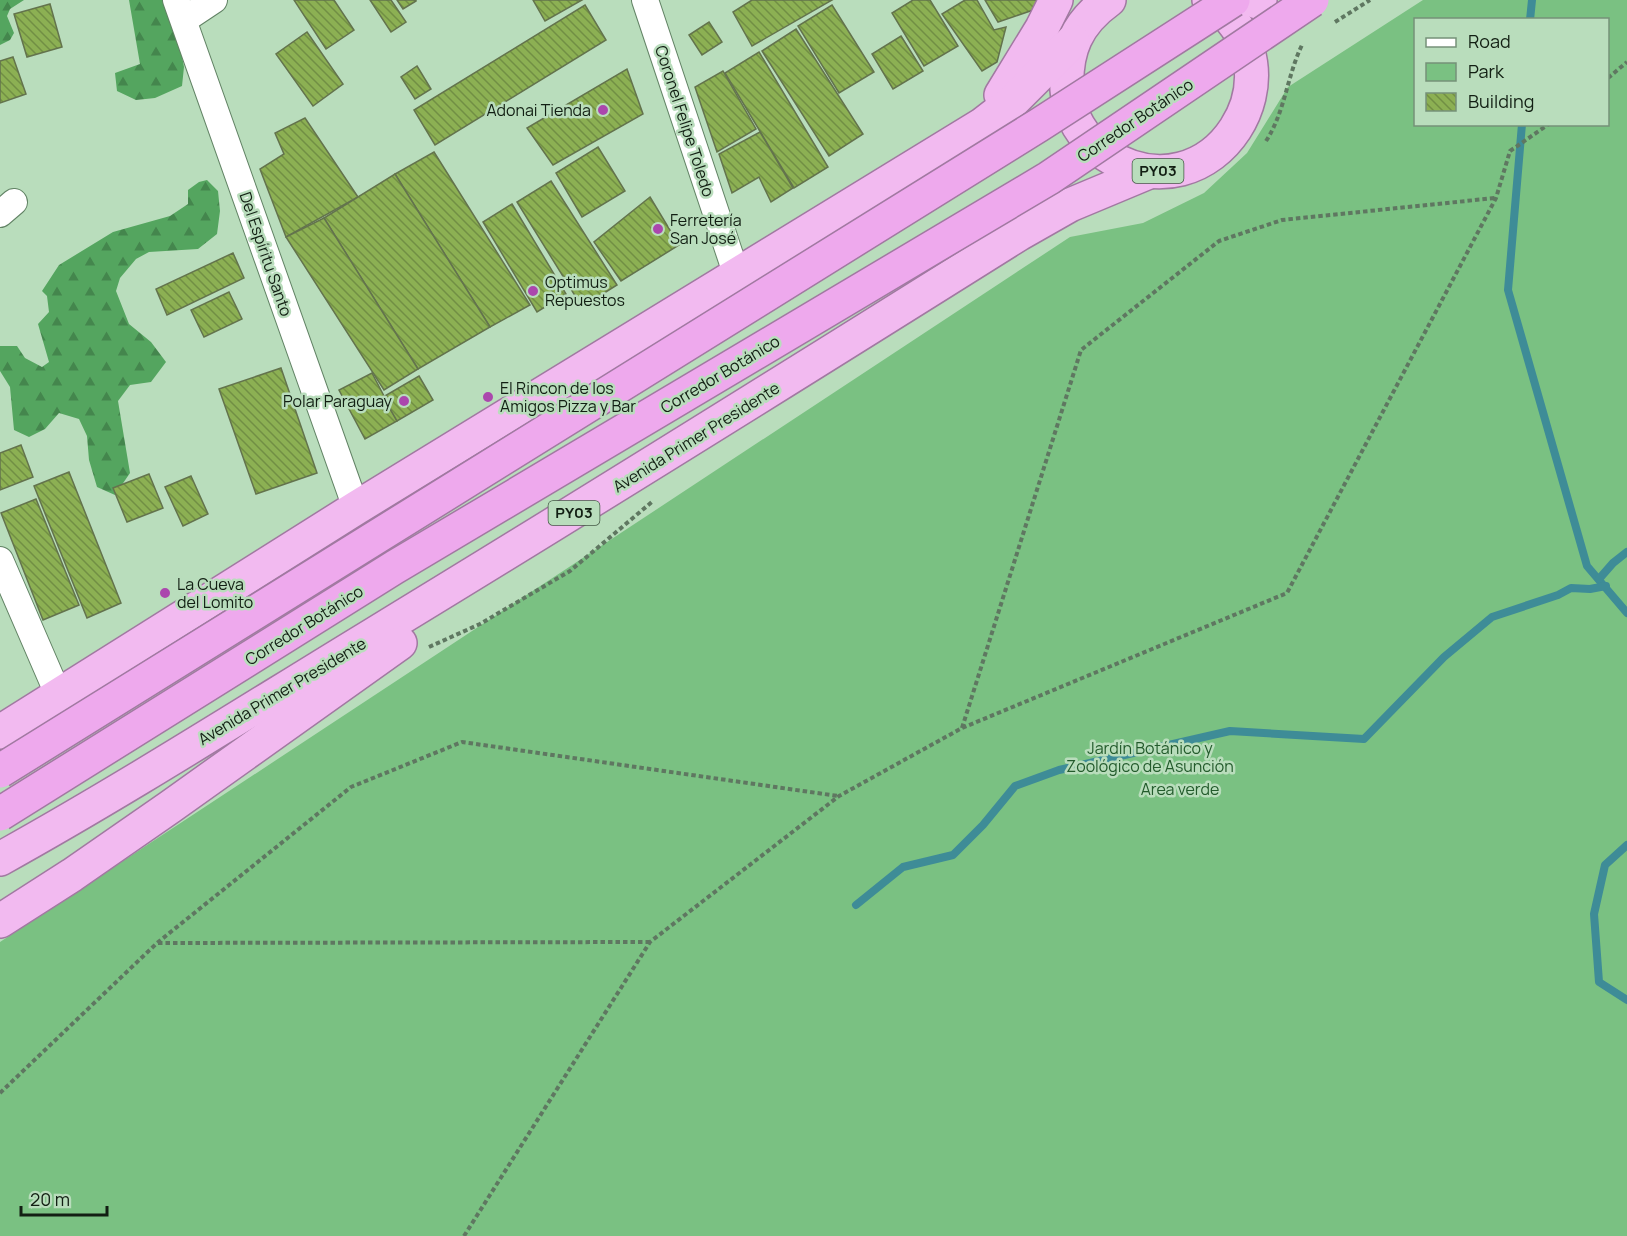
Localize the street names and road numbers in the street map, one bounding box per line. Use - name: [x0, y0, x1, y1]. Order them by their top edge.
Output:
- street label: Coronel Felipe Toledo: [650, 42, 720, 200]
- street label: Corredor Botánico: [1073, 73, 1197, 167]
- road number: PY03: [1132, 159, 1184, 183]
- street label: Del Espíritu Santo: [234, 189, 298, 319]
- street label: Corredor Botánico: [656, 330, 784, 418]
- street label: Avenida Primer Presidente: [609, 377, 783, 497]
- road number: PY03: [548, 501, 600, 525]
- street label: Corredor Botánico: [241, 580, 367, 670]
- street label: Avenida Primer Presidente: [194, 632, 370, 750]

